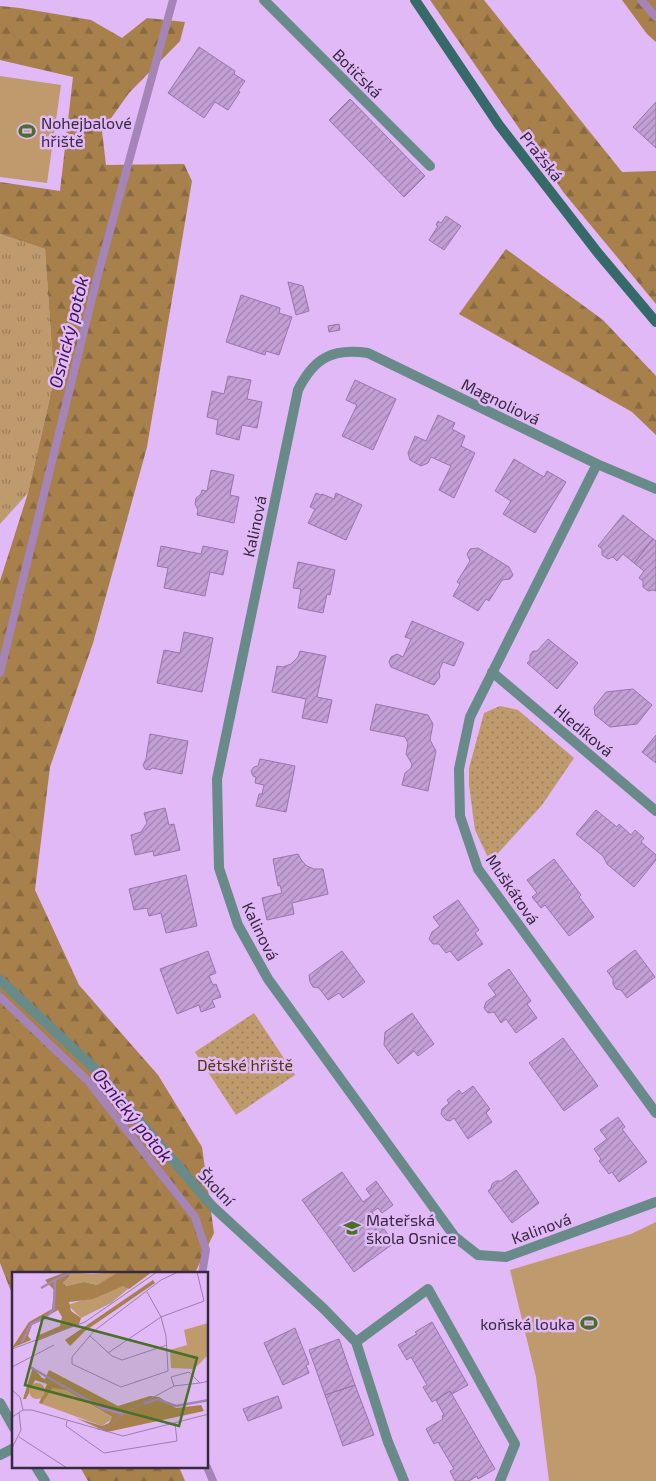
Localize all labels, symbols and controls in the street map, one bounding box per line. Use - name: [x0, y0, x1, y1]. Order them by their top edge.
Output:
- street label: Botičská: [329, 44, 387, 102]
- place label: Nohejbalové hřiště: [41, 113, 132, 150]
- sports icon: Nohejbalové hřiště: [17, 121, 37, 141]
- street label: Pražská: [517, 127, 567, 185]
- water label: Osnický potok: [43, 274, 93, 390]
- street label: Magnoliová: [459, 374, 543, 428]
- street label: Kalinová: [238, 493, 270, 559]
- street label: Hledíková: [551, 700, 617, 760]
- street label: Muškátová: [483, 850, 543, 928]
- street label: Kalinová: [239, 899, 283, 963]
- park label: Dětské hřiště: [197, 1055, 293, 1074]
- water label: Osnický potok: [88, 1064, 178, 1166]
- street label: Školní: [195, 1164, 240, 1210]
- street label: Kalinová: [508, 1208, 574, 1248]
- place label: Mateřská škola Osnice: [366, 1210, 457, 1247]
- school or university icon: Mateřská škola Osnice: [342, 1218, 362, 1238]
- inset map: [12, 1272, 209, 1468]
- sports icon: koňská louka: [579, 1313, 599, 1333]
- place label: koňská louka: [480, 1314, 575, 1333]

